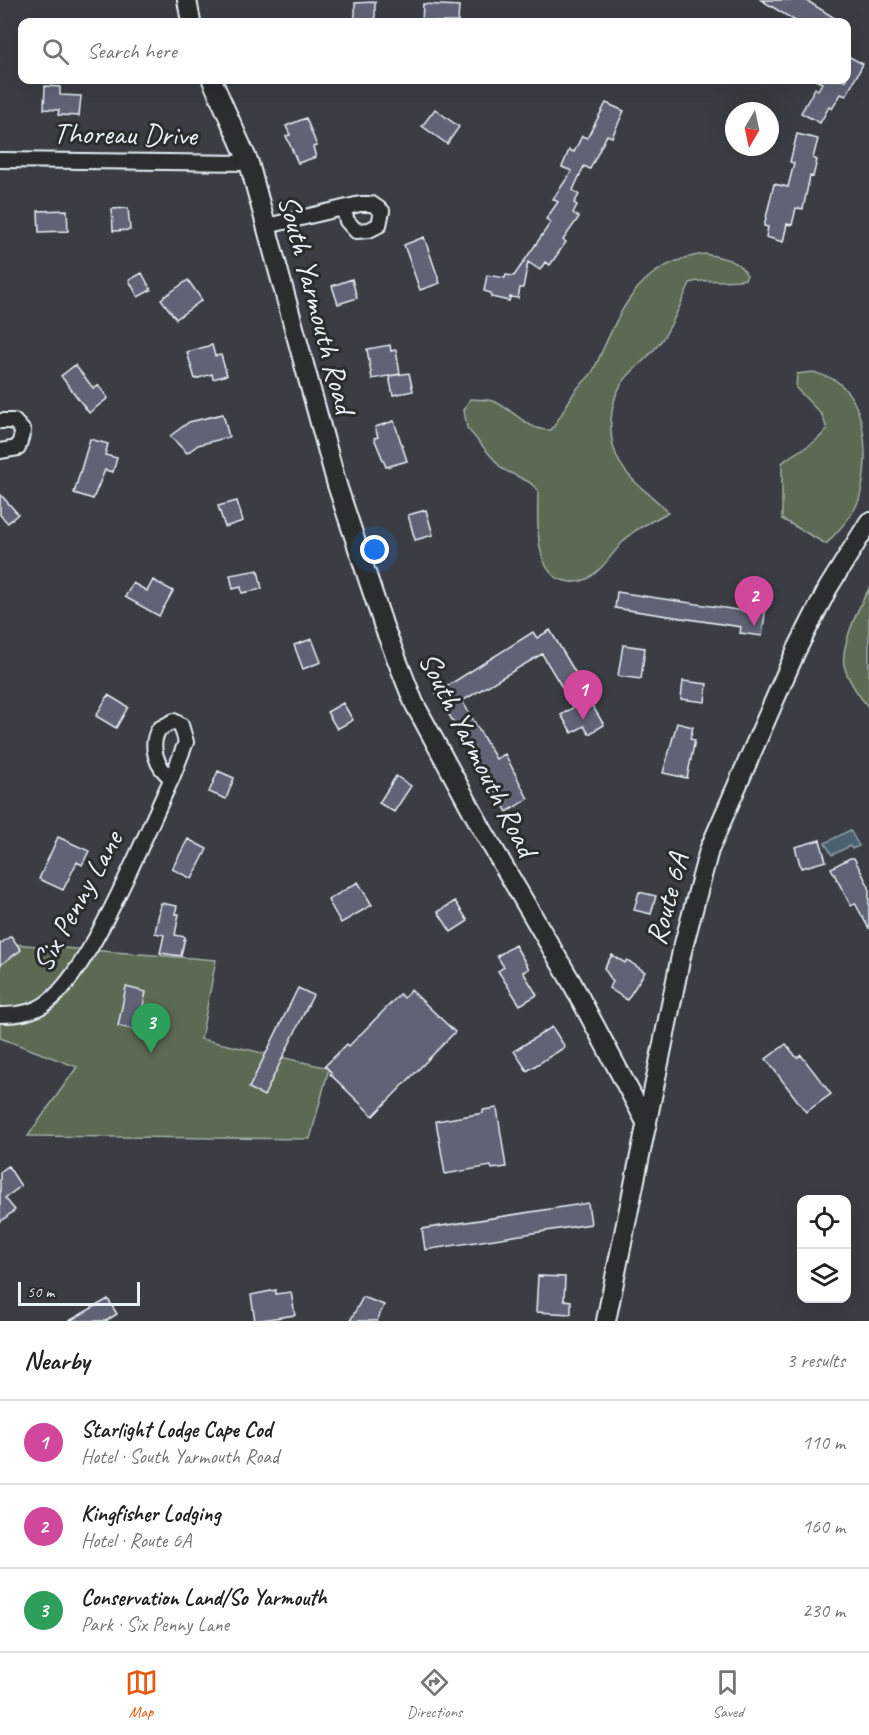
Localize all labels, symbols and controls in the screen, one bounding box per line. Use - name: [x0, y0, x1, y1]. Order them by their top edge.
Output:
- search box: [18, 18, 851, 84]
- icon: search: [39, 35, 72, 68]
- text: Search here: [87, 37, 177, 65]
- north arrow: [725, 102, 779, 156]
- street label: Thoreau Drive: [53, 114, 199, 154]
- street label: South Yarmouth Road: [270, 191, 365, 421]
- your location: [360, 535, 389, 564]
- pin: 2: [734, 576, 774, 626]
- street label: South Yarmouth Road: [410, 645, 548, 866]
- pin: 1: [564, 670, 602, 720]
- street label: Six Penny Lane: [23, 822, 132, 978]
- street label: Route 6A: [637, 847, 698, 949]
- pin: 3: [132, 1004, 170, 1053]
- map controls: [797, 1195, 851, 1303]
- button: locate: [797, 1195, 851, 1249]
- button: layers: [797, 1249, 851, 1303]
- scale bar: [18, 1279, 140, 1306]
- text: 50 m: [27, 1282, 54, 1302]
- text: Nearby: [24, 1344, 89, 1377]
- text: 3 results: [786, 1348, 845, 1373]
- text: Starlight Lodge Cape Cod: [81, 1416, 272, 1444]
- text: 1: [39, 1430, 48, 1455]
- text: 110 m: [802, 1430, 845, 1455]
- text: Hotel · South Yarmouth Road: [81, 1444, 279, 1469]
- text: Kingfisher Lodging: [81, 1500, 220, 1528]
- text: 2: [39, 1514, 48, 1539]
- text: 160 m: [802, 1514, 845, 1539]
- text: Hotel · Route 6A: [81, 1528, 191, 1553]
- text: Conservation Land/So Yarmouth: [81, 1584, 327, 1612]
- text: 3: [39, 1598, 48, 1623]
- text: 230 m: [802, 1598, 845, 1623]
- text: Park · Six Penny Lane: [81, 1612, 229, 1637]
- tab: Map: [125, 1666, 158, 1722]
- tab: Directions: [407, 1666, 462, 1722]
- tab: Saved: [711, 1666, 744, 1722]

